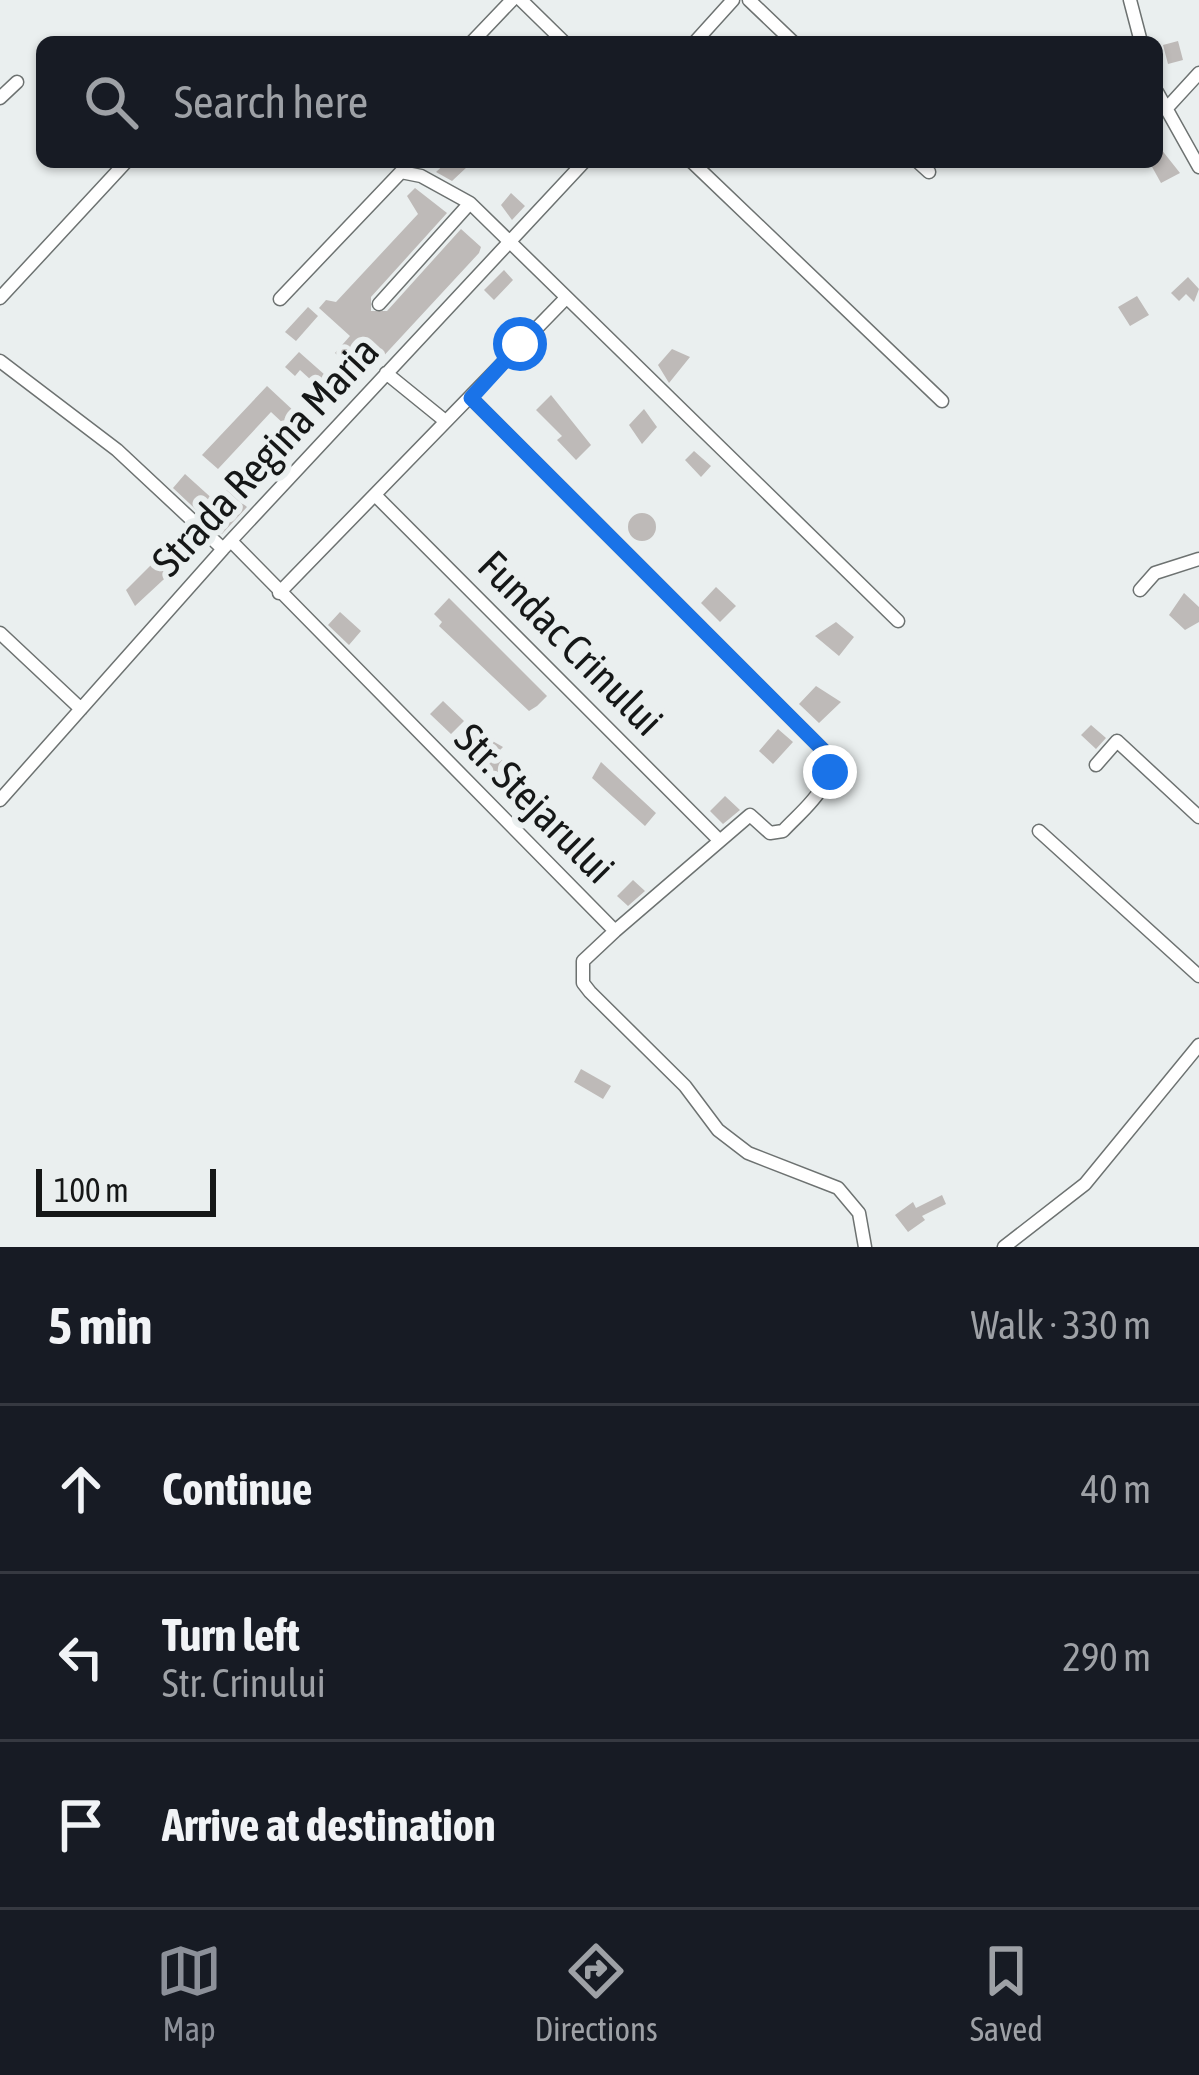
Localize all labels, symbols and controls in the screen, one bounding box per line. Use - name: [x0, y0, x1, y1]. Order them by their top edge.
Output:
- search box: [36, 36, 1163, 168]
- icon: search: [78, 69, 144, 135]
- text: Search here: [174, 76, 368, 128]
- route start: [493, 317, 547, 371]
- street label: Strada Regina Maria: [142, 327, 388, 585]
- street label: Fundac Crinului: [469, 541, 673, 745]
- street label: Str. Stejarului: [446, 714, 624, 892]
- route end: [803, 745, 857, 799]
- scale bar: [36, 1163, 216, 1216]
- text: 100 m: [54, 1171, 129, 1209]
- text: 5 min: [48, 1296, 152, 1355]
- text: Walk · 330 m: [971, 1303, 1151, 1347]
- icon: ahead: [48, 1456, 114, 1522]
- text: Continue: [162, 1463, 313, 1515]
- text: 40 m: [1081, 1467, 1151, 1511]
- text: Turn left: [162, 1609, 300, 1661]
- icon: left: [48, 1624, 114, 1690]
- text: 290 m: [1063, 1635, 1151, 1679]
- text: Str. Crinului: [162, 1661, 326, 1705]
- icon: arrive: [48, 1792, 114, 1858]
- text: Arrive at destination: [162, 1799, 496, 1851]
- tab: Map: [156, 1938, 222, 2048]
- tab: Directions: [534, 1938, 658, 2048]
- tab: Saved: [970, 1938, 1043, 2048]

